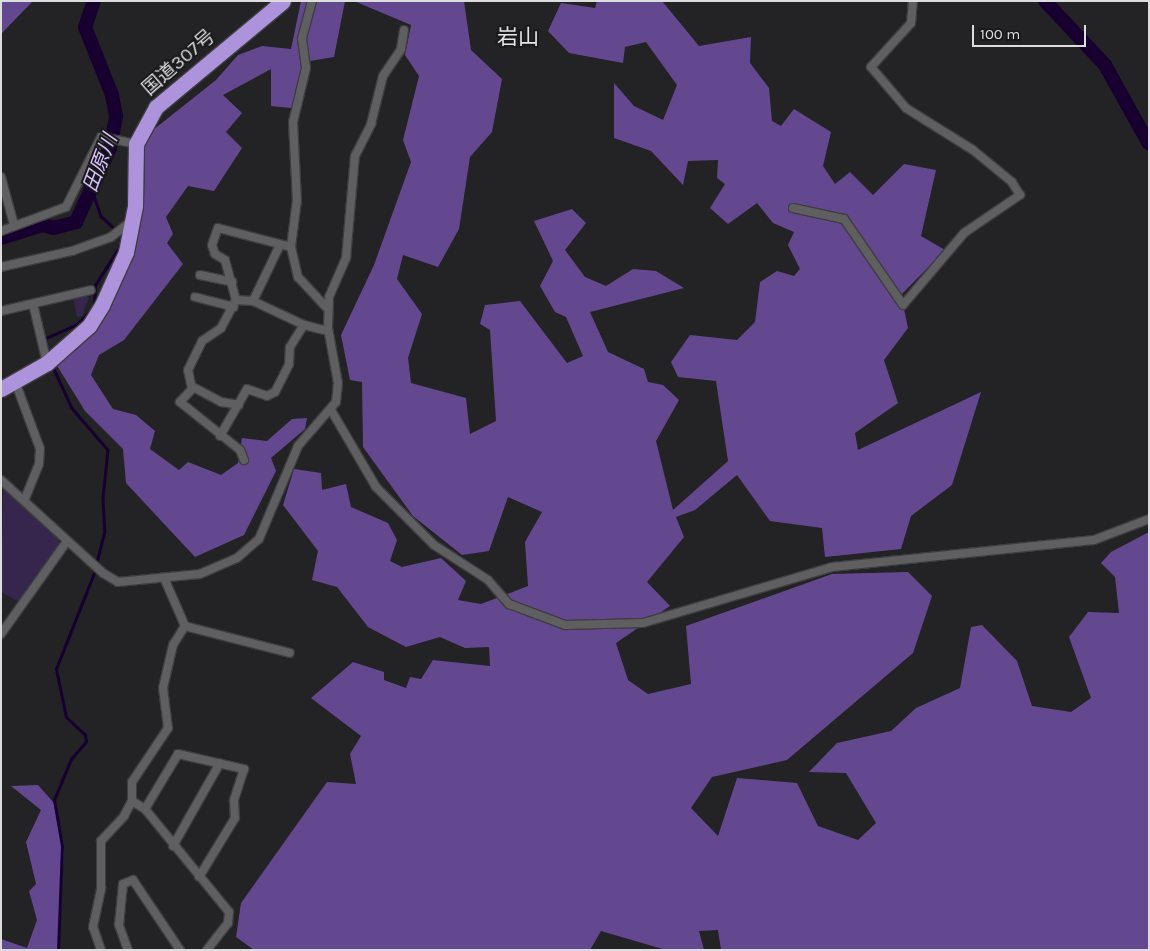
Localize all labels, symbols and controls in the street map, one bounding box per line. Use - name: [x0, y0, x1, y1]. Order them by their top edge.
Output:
- scale bar: [975, 15, 1089, 47]
- district label: 岩山: [497, 24, 539, 50]
- street label: 国道307号: [138, 25, 220, 101]
- text: 100 m: [980, 25, 1020, 43]
- water label: 田原川: [78, 131, 122, 195]

